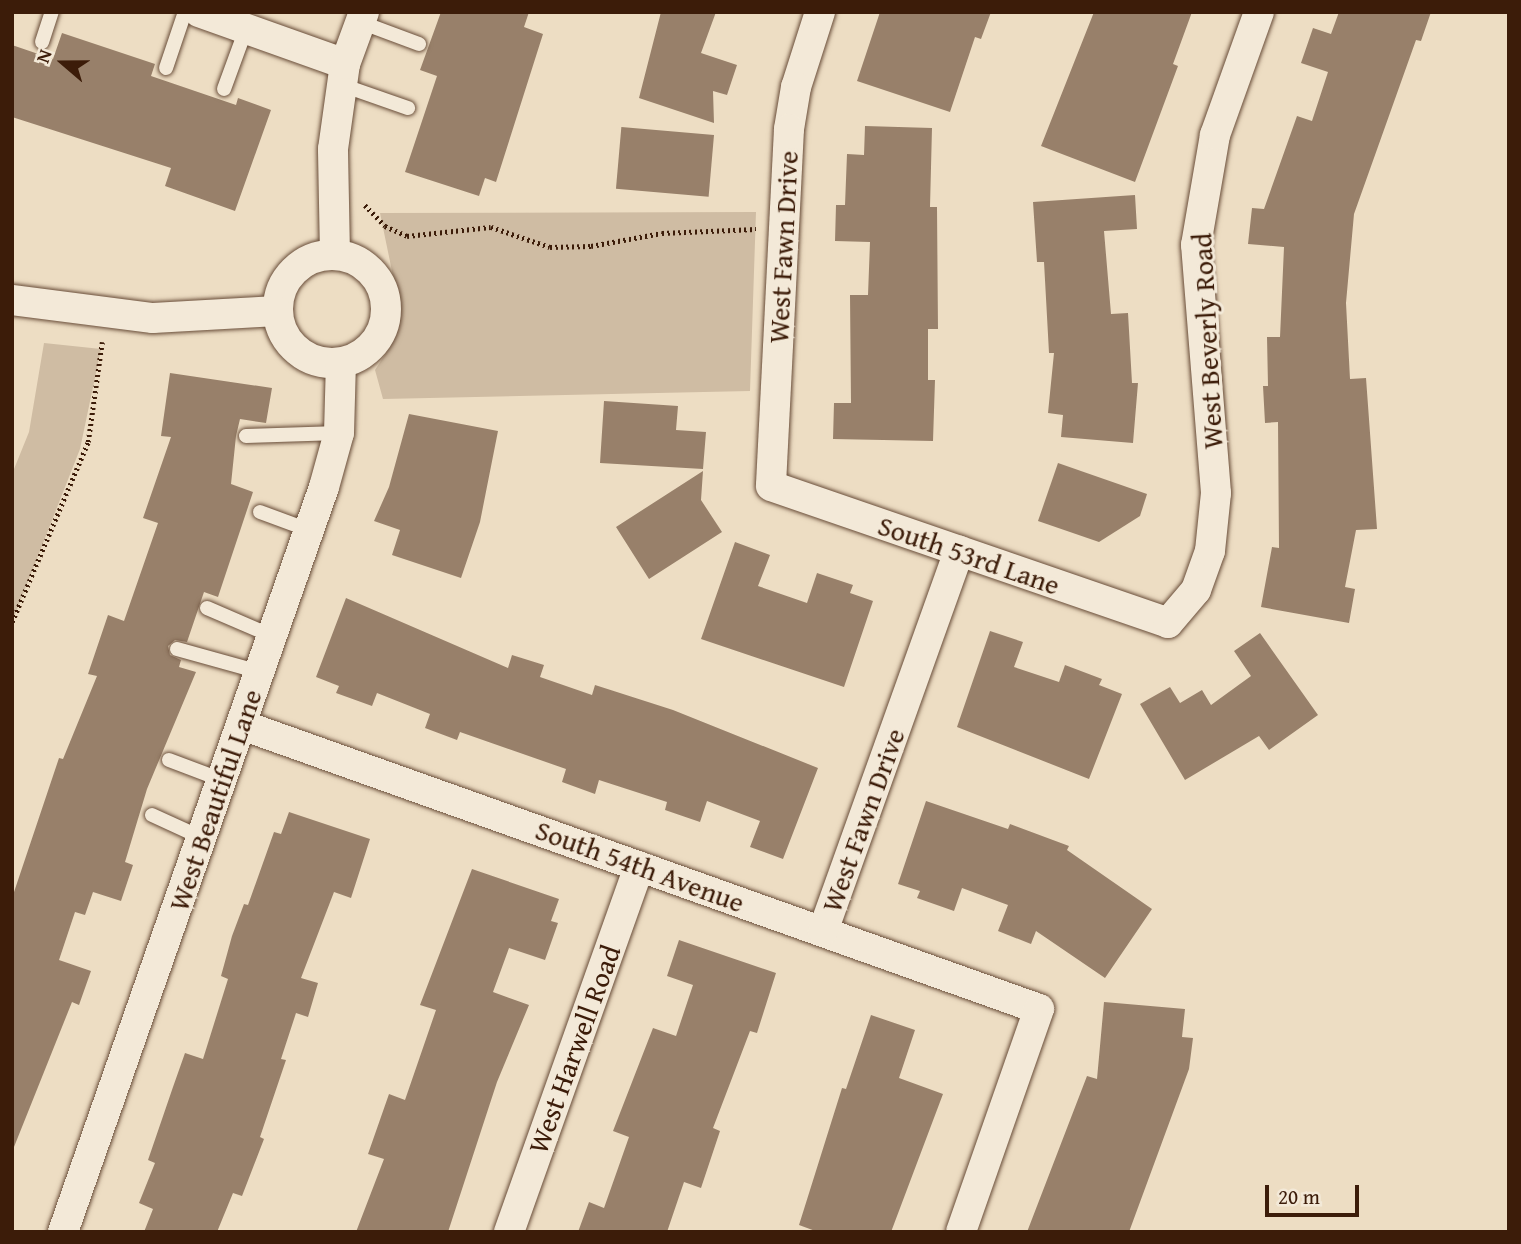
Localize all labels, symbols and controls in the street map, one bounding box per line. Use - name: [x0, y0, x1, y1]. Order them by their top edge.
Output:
- north arrow: [28, 28, 98, 98]
- text: N: [28, 45, 59, 67]
- street label: West Fawn Drive: [761, 150, 805, 344]
- street label: West Beverly Road: [1185, 232, 1229, 450]
- street label: South 53rd Lane: [874, 508, 1064, 602]
- street label: West Beautiful Lane: [161, 685, 269, 915]
- street label: West Fawn Drive: [814, 724, 912, 916]
- street label: South 54th Avenue: [531, 813, 749, 919]
- street label: West Harwell Road: [521, 940, 627, 1158]
- scale bar: [1269, 1170, 1364, 1214]
- text: 20 m: [1278, 1181, 1320, 1212]

